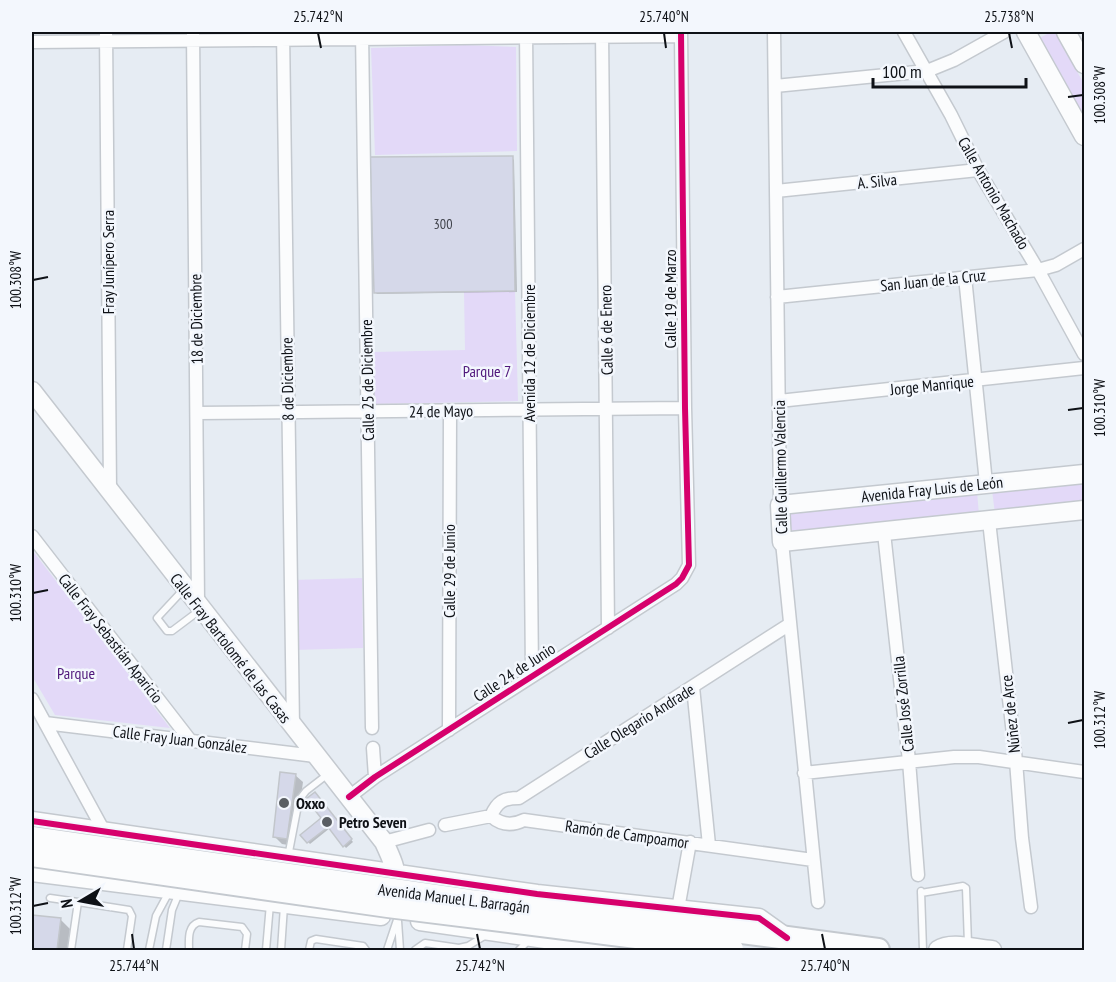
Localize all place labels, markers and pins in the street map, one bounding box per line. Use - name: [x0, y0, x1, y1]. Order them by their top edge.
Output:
- place label: Oxxo: [296, 793, 325, 813]
- marker: Oxxo: [277, 796, 291, 810]
- place label: Petro Seven: [339, 812, 407, 832]
- marker: Petro Seven: [320, 815, 334, 829]

